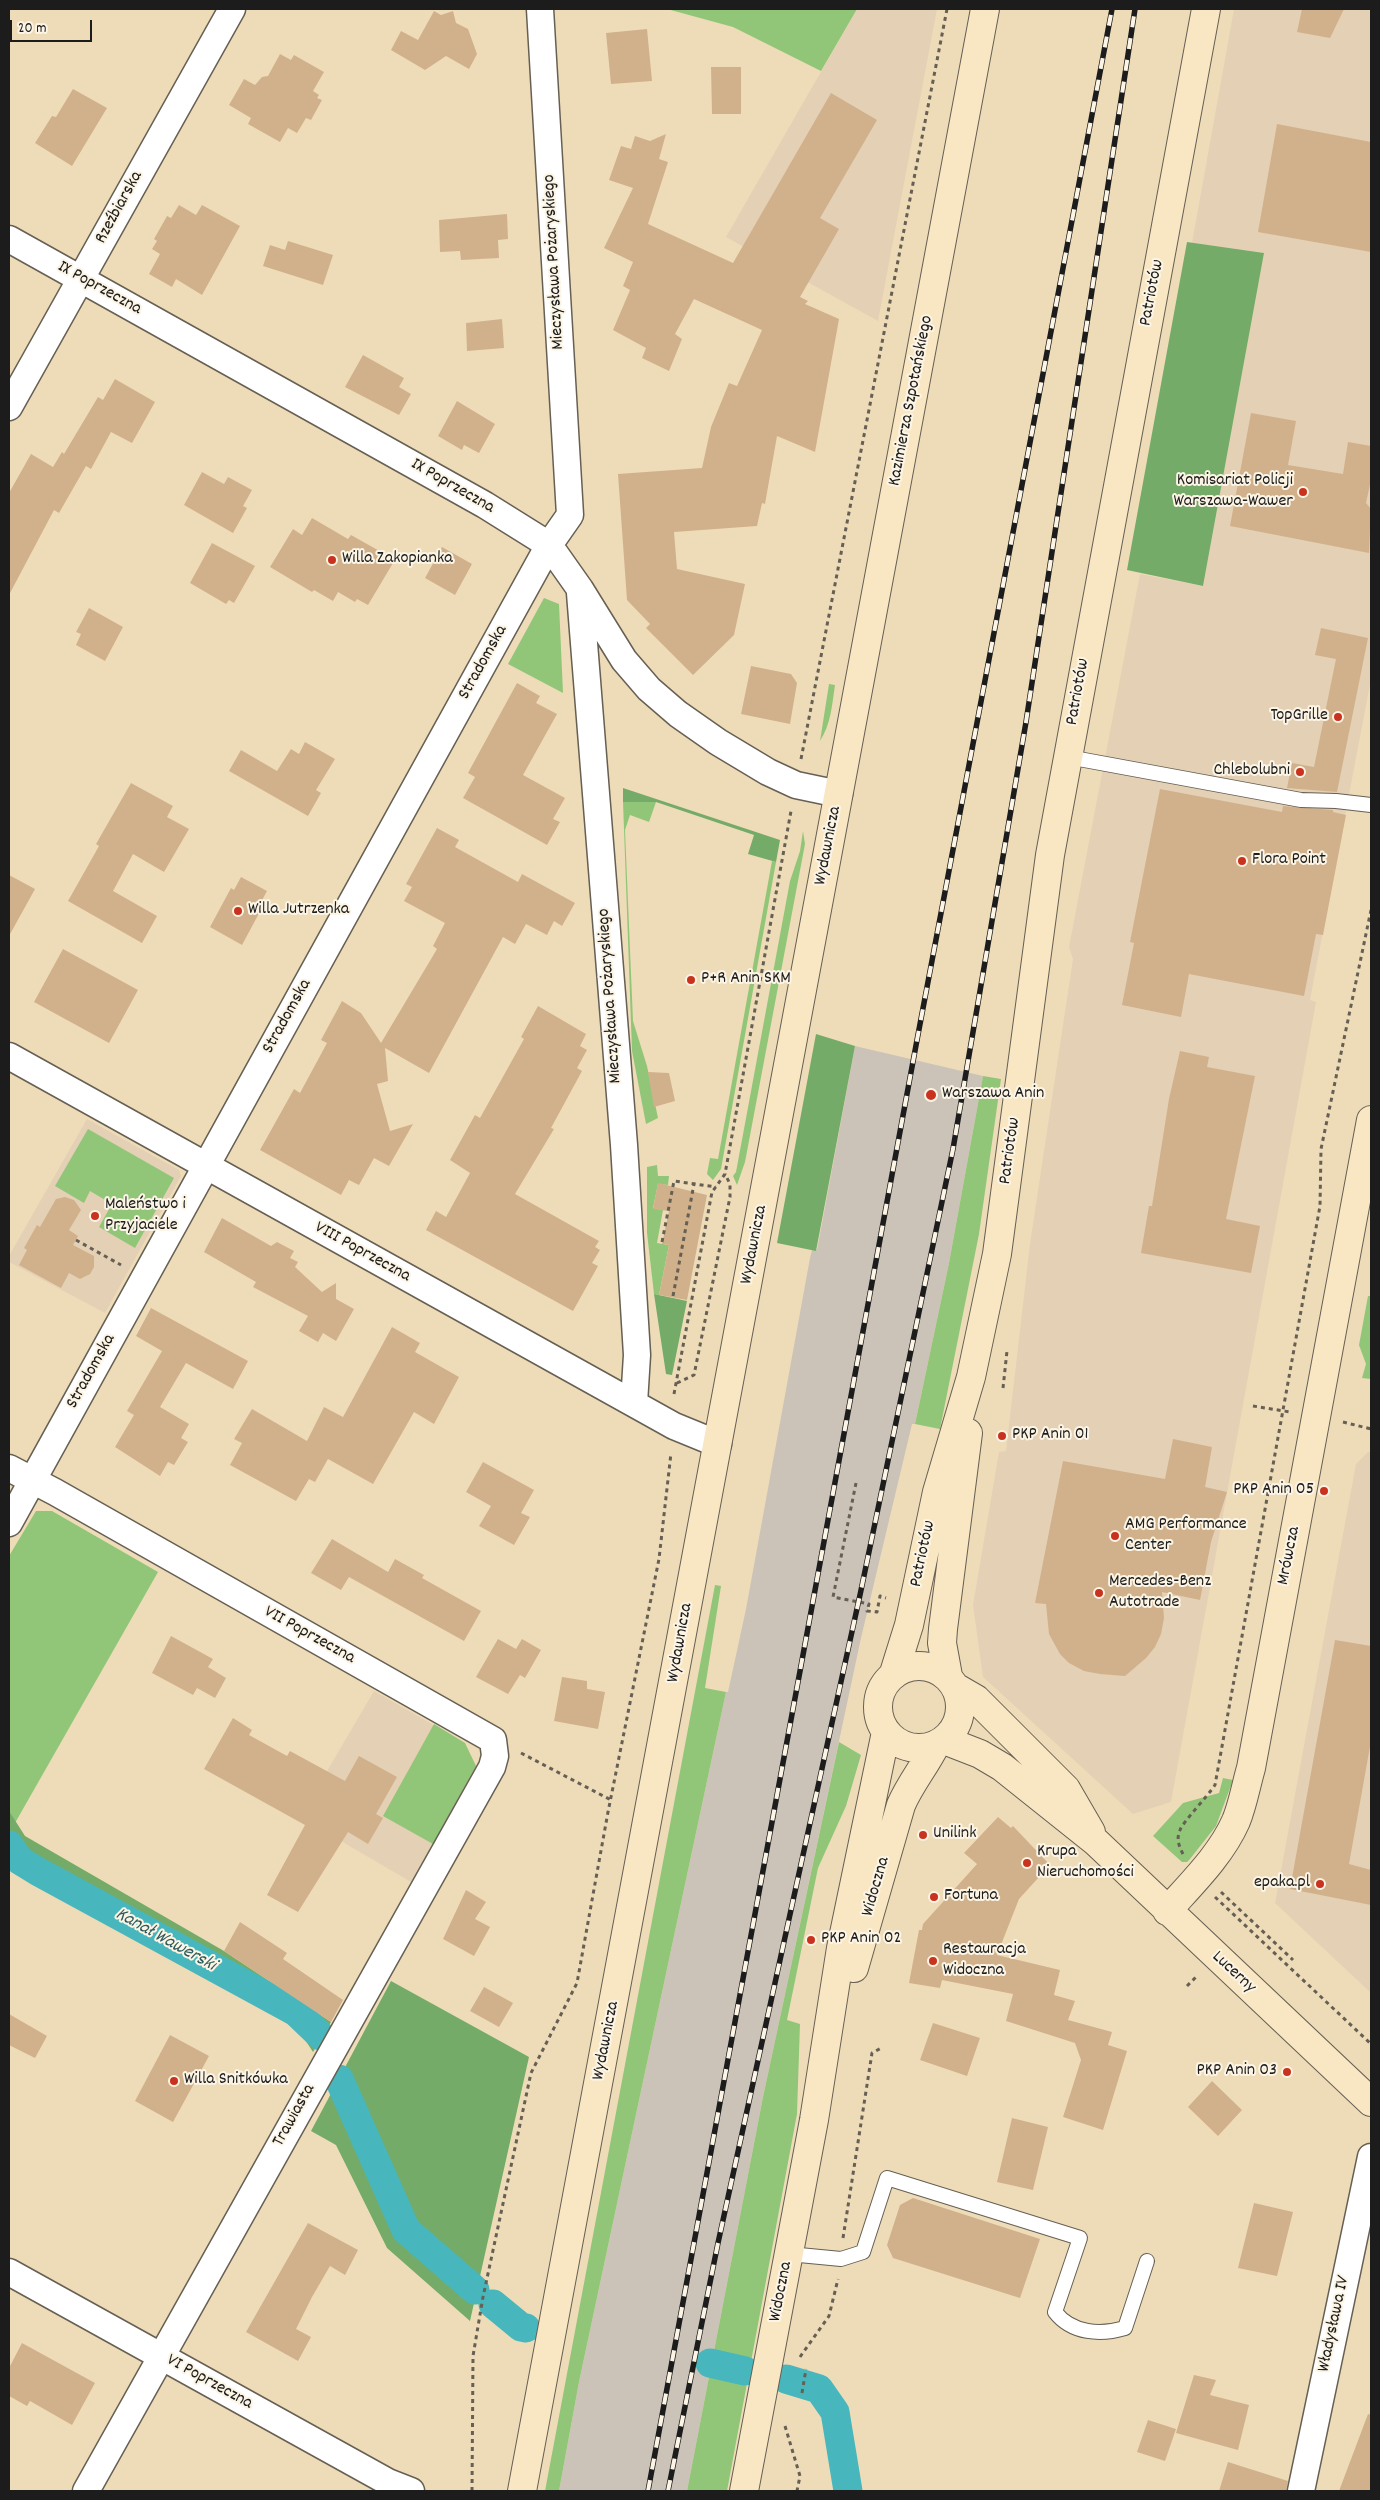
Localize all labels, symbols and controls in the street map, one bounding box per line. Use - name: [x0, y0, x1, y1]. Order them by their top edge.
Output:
- scale bar: [12, 10, 95, 42]
- text: 20 m: [18, 18, 46, 40]
- street label: Rzeźbiarska: [91, 168, 149, 248]
- street label: Mieczysława Pożaryskiego: [540, 174, 570, 350]
- street label: IX Poprzeczna: [53, 257, 145, 321]
- street label: Patriotów: [1136, 258, 1170, 328]
- street label: Kazimierza Szpotańskiego: [885, 314, 939, 488]
- street label: IX Poprzeczna: [406, 454, 498, 520]
- place label: Komisariat Policji Warszawa-Wawer: [1174, 471, 1293, 514]
- marker: Komisariat Policji Warszawa-Wawer: [1297, 486, 1309, 498]
- place label: Willa Zakopianka: [342, 549, 453, 571]
- marker: Willa Zakopianka: [326, 554, 338, 566]
- street label: Stradomska: [455, 622, 513, 704]
- street label: Patriotów: [1063, 657, 1095, 727]
- place label: TopGrille: [1271, 706, 1328, 728]
- marker: TopGrille: [1332, 711, 1344, 723]
- place label: Chlebolubni: [1213, 761, 1290, 783]
- marker: Chlebolubni: [1294, 766, 1306, 778]
- street label: Wydawnicza: [811, 805, 847, 887]
- place label: Flora Point: [1252, 850, 1326, 872]
- marker: Flora Point: [1236, 855, 1248, 867]
- place label: Willa Jutrzenka: [248, 900, 349, 922]
- marker: Willa Jutrzenka: [232, 905, 244, 917]
- street label: Mieczysława Pożaryskiego: [594, 908, 628, 1084]
- place label: P+R Anin SKM: [701, 969, 791, 991]
- marker: P+R Anin SKM: [685, 974, 697, 986]
- street label: Stradomska: [259, 976, 317, 1058]
- place label: Warszawa Anin: [942, 1084, 1044, 1106]
- marker: Warszawa Anin: [924, 1088, 938, 1102]
- street label: Patriotów: [996, 1116, 1026, 1186]
- place label: Maleństwo i Przyjaciele: [105, 1195, 186, 1238]
- street label: Wydawnicza: [737, 1204, 773, 1286]
- marker: Maleństwo i Przyjaciele: [89, 1210, 101, 1222]
- street label: VIII Poprzeczna: [310, 1218, 414, 1288]
- street label: Stradomska: [63, 1331, 121, 1413]
- place label: PKP Anin 01: [1012, 1425, 1088, 1447]
- marker: PKP Anin 01: [996, 1430, 1008, 1442]
- place label: PKP Anin 05: [1233, 1480, 1314, 1502]
- marker: PKP Anin 05: [1318, 1485, 1330, 1497]
- place label: AMG Performance Center: [1125, 1515, 1247, 1558]
- street label: Patriotów: [906, 1519, 942, 1589]
- street label: Mrówcza: [1274, 1525, 1306, 1587]
- marker: AMG Performance Center: [1109, 1530, 1121, 1542]
- place label: Mercedes-Benz Autotrade: [1109, 1572, 1211, 1615]
- marker: Mercedes-Benz Autotrade: [1093, 1587, 1105, 1599]
- street label: VII Poprzeczna: [260, 1602, 358, 1670]
- street label: Wydawnicza: [663, 1602, 699, 1684]
- place label: Unilink: [933, 1824, 977, 1846]
- marker: Unilink: [917, 1829, 929, 1841]
- place label: Krupa Nieruchomości: [1037, 1842, 1134, 1885]
- street label: Widoczna: [858, 1855, 896, 1919]
- marker: Krupa Nieruchomości: [1021, 1857, 1033, 1869]
- place label: epaka.pl: [1254, 1873, 1310, 1895]
- marker: epaka.pl: [1314, 1878, 1326, 1890]
- place label: Fortuna: [944, 1886, 998, 1908]
- marker: Fortuna: [928, 1891, 940, 1903]
- water label: Kanał Wawerski: [111, 1904, 219, 1978]
- place label: PKP Anin 02: [821, 1929, 901, 1951]
- marker: PKP Anin 02: [805, 1934, 817, 1946]
- place label: Restauracja Widoczna: [943, 1940, 1026, 1982]
- street label: Lucerny: [1206, 1947, 1260, 1999]
- marker: Restauracja Widoczna: [927, 1955, 939, 1967]
- street label: Wydawnicza: [589, 2000, 625, 2082]
- place label: PKP Anin 03: [1197, 2061, 1277, 2083]
- marker: PKP Anin 03: [1281, 2066, 1293, 2078]
- place label: Willa Snitkówka: [184, 2070, 288, 2092]
- marker: Willa Snitkówka: [168, 2075, 180, 2087]
- street label: Trawiasta: [269, 2081, 321, 2151]
- street label: Widoczna: [766, 2260, 798, 2324]
- street label: Władysława IV: [1314, 2274, 1356, 2374]
- street label: VI Poprzeczna: [162, 2350, 256, 2416]

